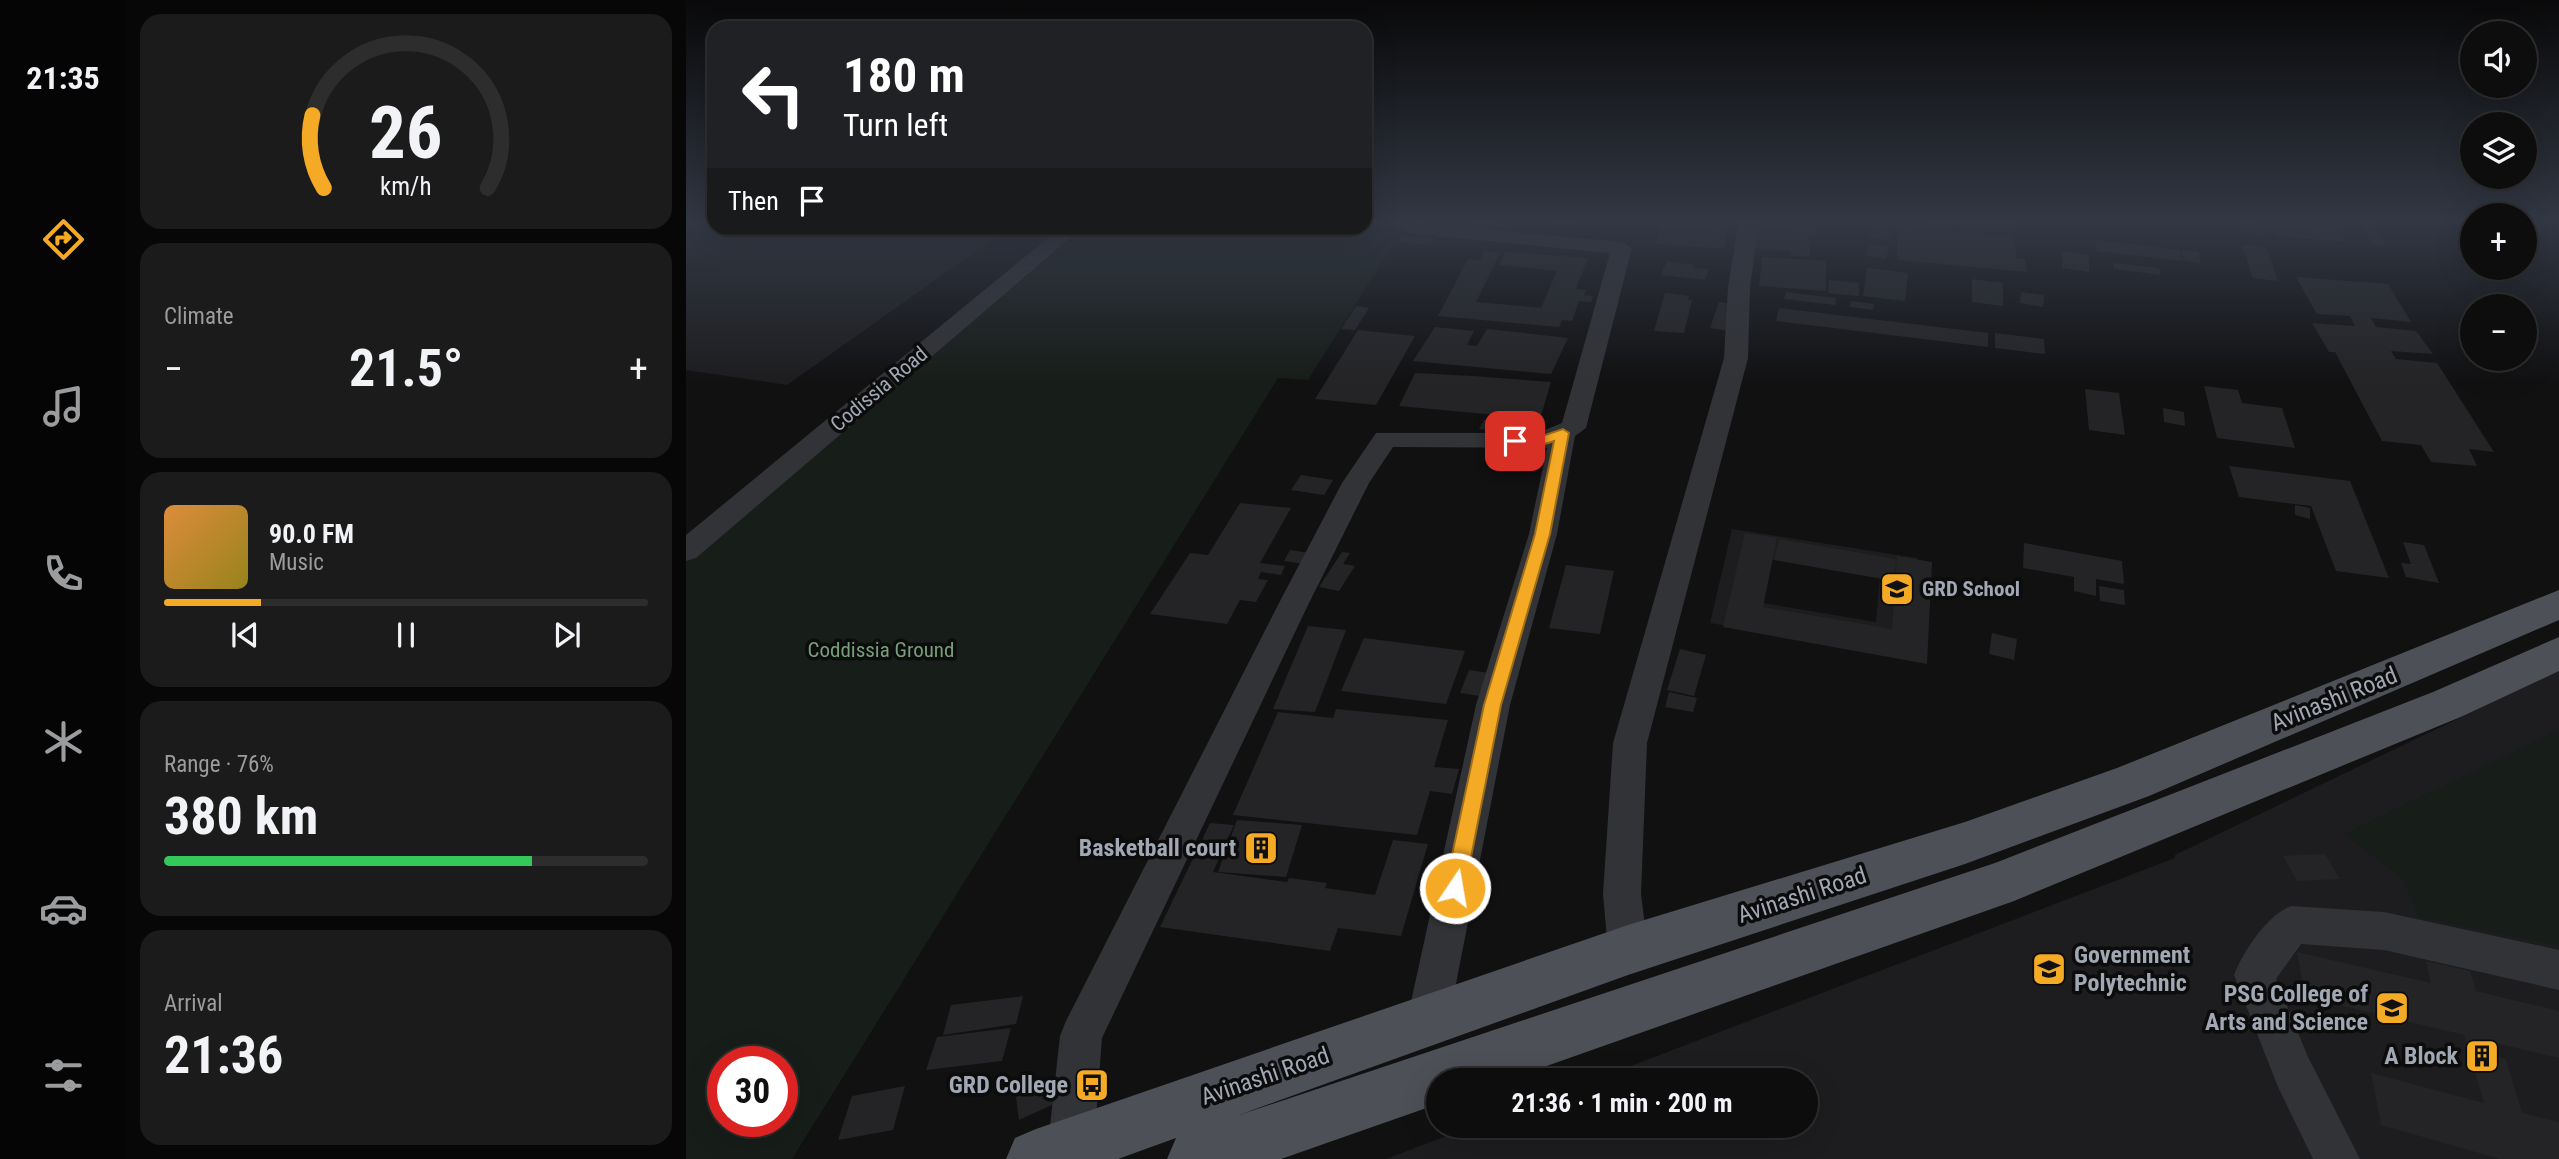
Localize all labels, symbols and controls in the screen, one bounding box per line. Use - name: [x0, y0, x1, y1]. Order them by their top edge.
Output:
- map controls: [2460, 21, 2537, 371]
- button: sound: [2460, 21, 2537, 98]
- text: 180 m: [843, 47, 965, 104]
- icon: left: [728, 49, 819, 140]
- text: 21:35: [26, 59, 100, 97]
- text: 26: [369, 90, 443, 176]
- text: Turn left: [843, 106, 948, 144]
- button: layers: [2460, 112, 2537, 189]
- text: km/h: [380, 171, 432, 200]
- icon: arrive: [793, 182, 831, 220]
- text: Then: [728, 186, 779, 216]
- button: +: [2460, 203, 2537, 280]
- icon: directions: [39, 215, 88, 264]
- button: −: [2460, 294, 2537, 371]
- text: Climate: [164, 303, 234, 330]
- text: 21.5°: [349, 338, 463, 399]
- street label: Codissia Road: [826, 342, 932, 436]
- text: −: [164, 347, 183, 391]
- text: +: [629, 347, 648, 391]
- icon: music: [39, 382, 88, 431]
- pin: [1485, 411, 1545, 471]
- icon: arrive: [1496, 422, 1534, 460]
- text: 90.0 FM: [269, 519, 354, 549]
- icon: phone: [39, 549, 88, 598]
- text: Music: [269, 549, 324, 576]
- school or university icon: GRD School: [1878, 570, 1916, 608]
- place label: GRD School: [1922, 577, 2020, 601]
- icon: previous: [226, 616, 264, 654]
- icon: pause: [387, 616, 425, 654]
- icon: next: [548, 616, 586, 654]
- park label: Coddissia Ground: [808, 638, 954, 662]
- street label: Avinashi Road: [2267, 661, 2401, 737]
- icon: climate: [39, 717, 88, 766]
- text: Range · 76%: [164, 751, 274, 778]
- text: 380 km: [164, 786, 318, 847]
- building icon: Basketball court: [1242, 829, 1280, 867]
- place label: Basketball court: [1079, 834, 1236, 862]
- position arrow: [1418, 851, 1492, 925]
- street label: Avinashi Road: [1734, 861, 1870, 929]
- icon: car: [39, 884, 88, 933]
- place label: Government Polytechnic: [2074, 941, 2190, 997]
- school or university icon: Government Polytechnic: [2030, 950, 2068, 988]
- place label: PSG College of Arts and Science: [2205, 980, 2368, 1036]
- school or university icon: PSG College of Arts and Science: [2373, 989, 2411, 1027]
- text: Arrival: [164, 990, 223, 1017]
- text: 21:36: [164, 1025, 283, 1086]
- building icon: A Block: [2463, 1037, 2501, 1075]
- street label: Avinashi Road: [1197, 1041, 1333, 1111]
- place label: A Block: [2384, 1042, 2459, 1070]
- speed limit sign: 30: [707, 1046, 798, 1137]
- icon: filters: [39, 1051, 88, 1100]
- bus stop icon: GRD College: [1073, 1066, 1111, 1104]
- place label: GRD College: [949, 1071, 1068, 1099]
- text: 21:36 · 1 min · 200 m: [1512, 1088, 1732, 1118]

